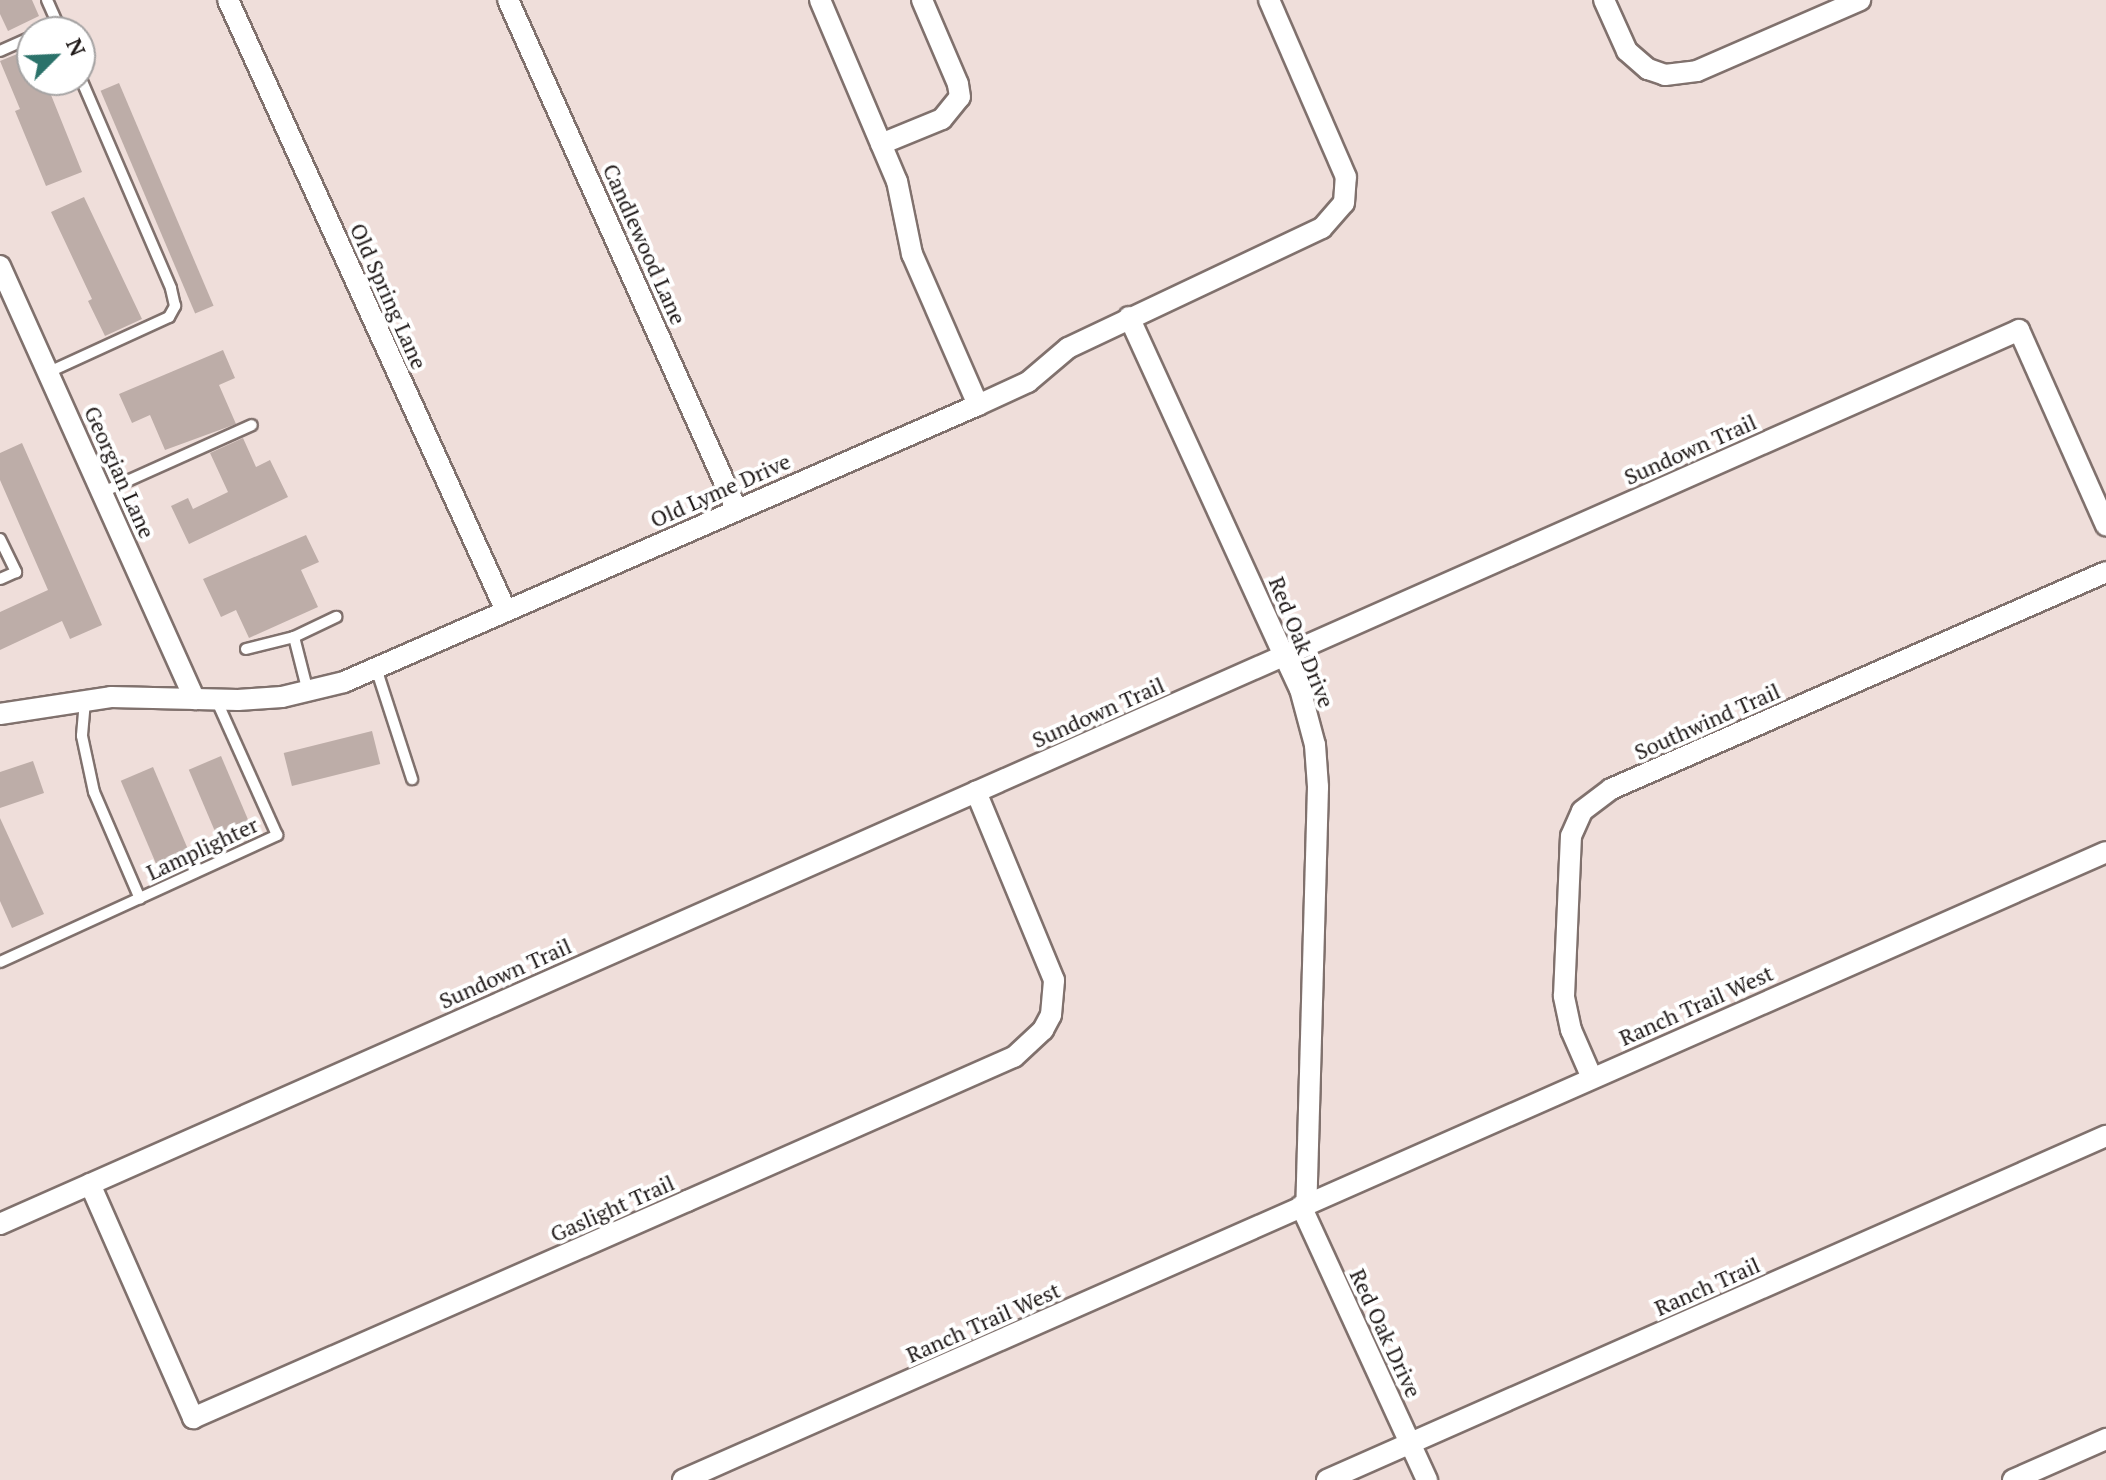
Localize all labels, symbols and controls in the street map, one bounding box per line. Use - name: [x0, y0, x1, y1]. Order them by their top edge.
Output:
- north arrow: [16, 16, 96, 96]
- text: N: [60, 33, 93, 60]
- street label: Candlewood Lane: [598, 160, 692, 328]
- street label: Old Spring Lane: [345, 219, 433, 373]
- street label: Georgian Lane: [79, 402, 161, 542]
- street label: Sundown Trail: [1620, 408, 1760, 490]
- street label: Old Lyme Drive: [646, 447, 794, 533]
- street label: Red Oak Drive: [1264, 573, 1340, 711]
- street label: Sundown Trail: [1028, 671, 1168, 753]
- street label: Southwind Trail: [1630, 677, 1784, 765]
- street label: Lamplighter: [142, 811, 262, 885]
- street label: Sundown Trail: [435, 932, 575, 1014]
- street label: Ranch Trail West: [1615, 959, 1777, 1051]
- street label: Gaslight Trail: [546, 1169, 678, 1247]
- street label: Ranch Trail: [1650, 1251, 1764, 1321]
- street label: Red Oak Drive: [1345, 1265, 1427, 1401]
- street label: Ranch Trail West: [902, 1276, 1064, 1368]

